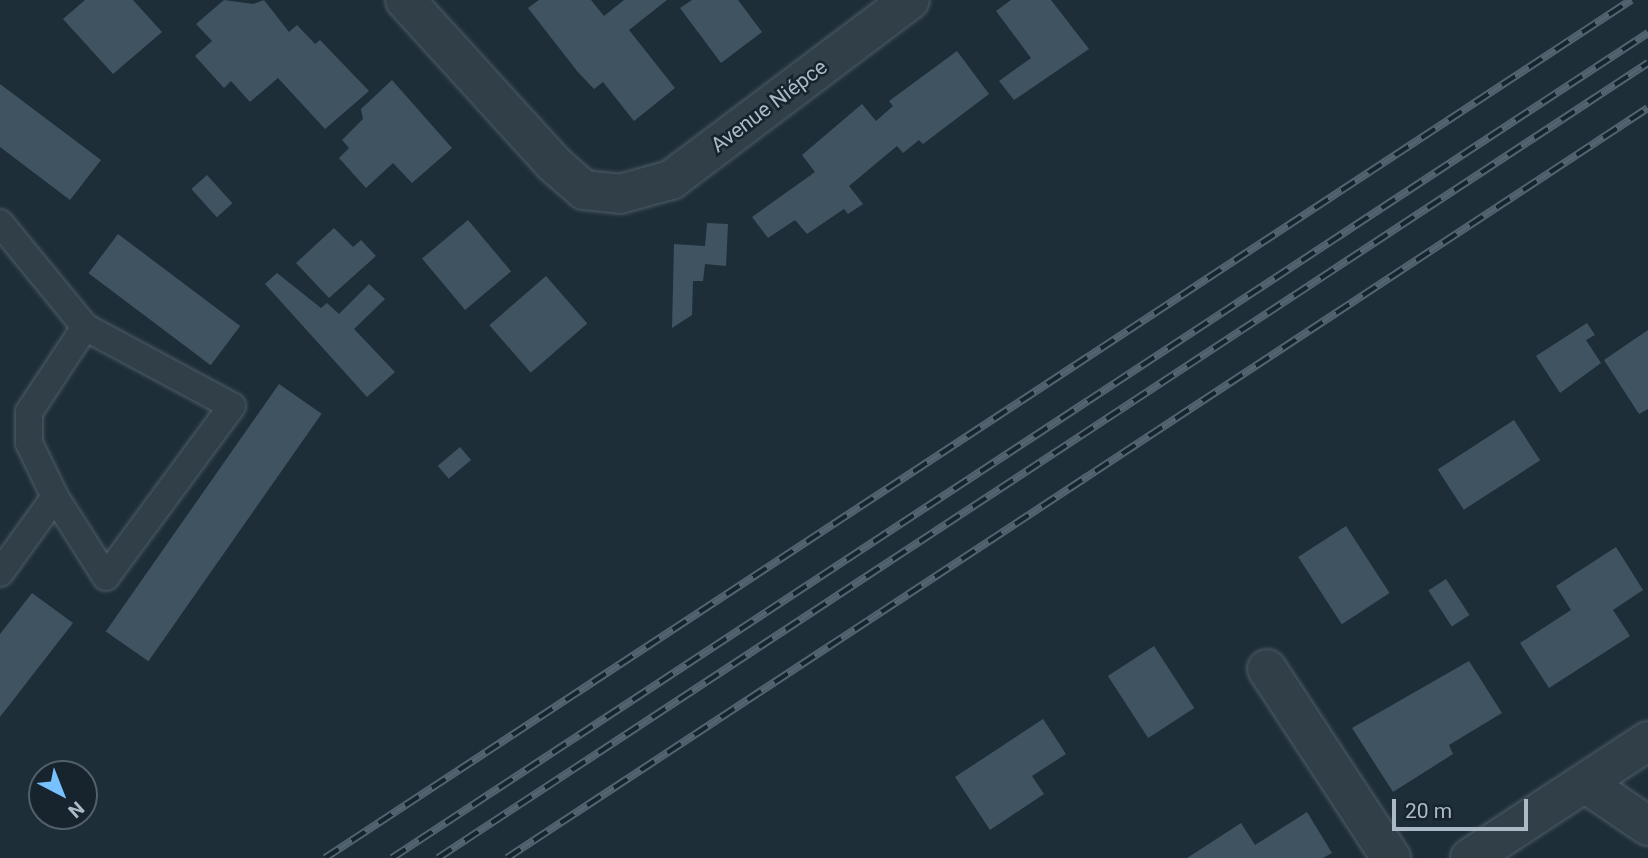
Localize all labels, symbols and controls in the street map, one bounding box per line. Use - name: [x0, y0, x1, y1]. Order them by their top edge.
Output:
- street label: Avenue Niépce: [706, 54, 832, 158]
- north arrow: [28, 760, 98, 830]
- scale bar: [1396, 784, 1532, 828]
- text: N: [63, 796, 89, 823]
- text: 20 m: [1405, 799, 1452, 823]

